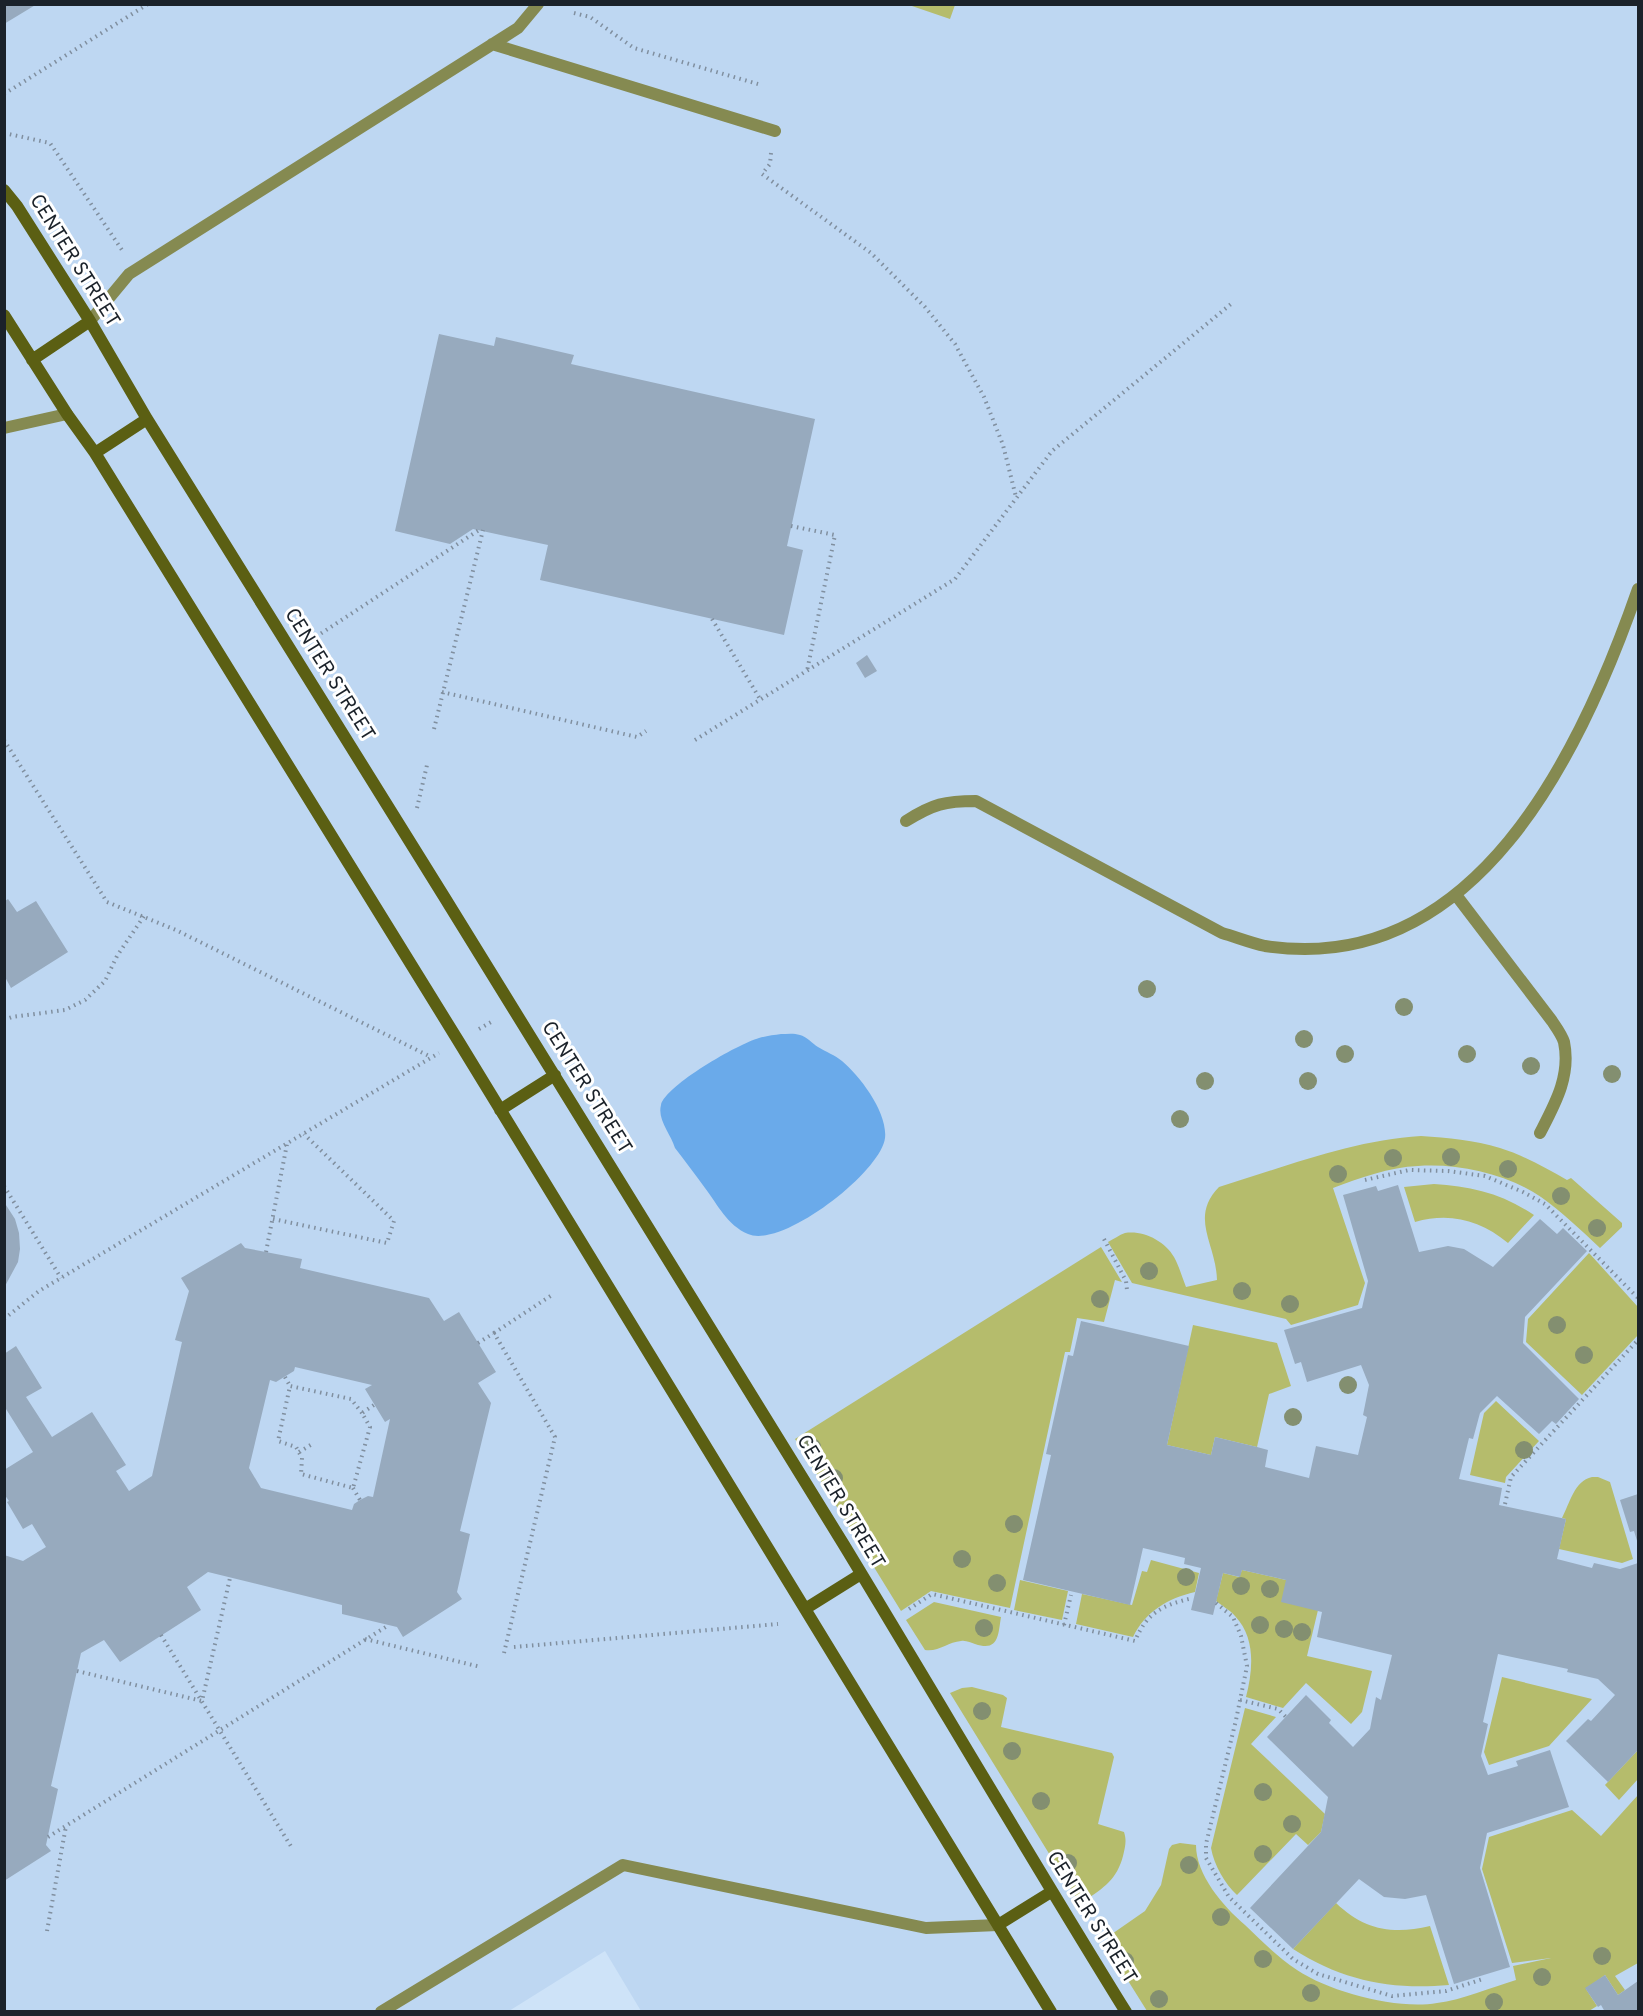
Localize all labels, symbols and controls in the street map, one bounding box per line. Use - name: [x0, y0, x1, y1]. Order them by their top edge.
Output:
- street label: CENTER STREET: [23, 190, 125, 332]
- street label: CENTER STREET: [278, 604, 380, 746]
- street label: CENTER STREET: [535, 1017, 637, 1159]
- street label: CENTER STREET: [790, 1430, 890, 1574]
- street label: CENTER STREET: [1040, 1847, 1142, 1989]

